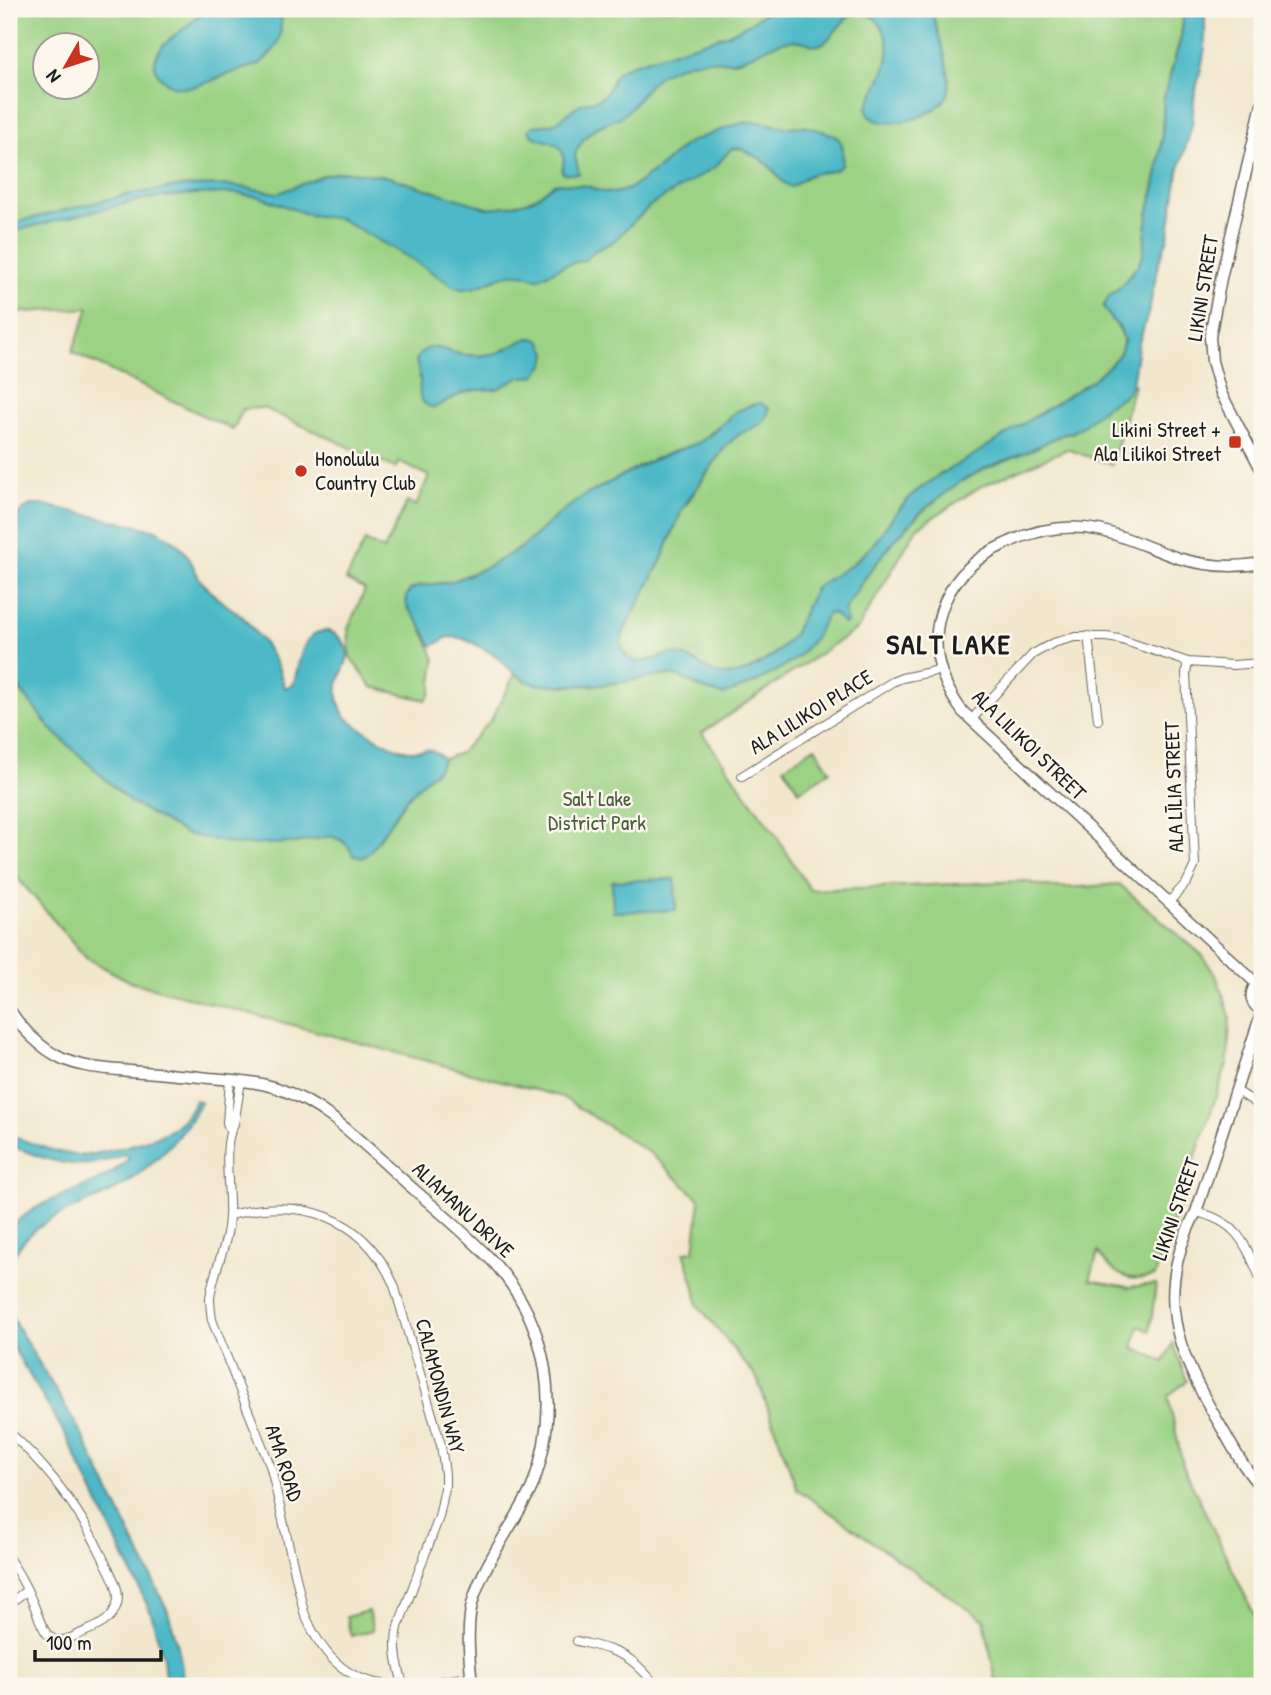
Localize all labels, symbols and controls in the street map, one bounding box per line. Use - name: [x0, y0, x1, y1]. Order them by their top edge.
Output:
- north arrow: [32, 32, 102, 102]
- text: N: [40, 65, 66, 89]
- street label: LIKINI STREET: [1180, 232, 1225, 343]
- place label: Likini Street + Ala Lilikoi Street: [1094, 415, 1222, 468]
- marker: Likini Street + Ala Lilikoi Street: [1227, 434, 1243, 450]
- place label: Honolulu Country Club: [315, 444, 416, 497]
- marker: Honolulu Country Club: [293, 463, 309, 479]
- district label: SALT LAKE: [886, 625, 1012, 663]
- street label: ALA LILIKOI PLACE: [744, 662, 878, 761]
- street label: ALA LILIKOI STREET: [966, 683, 1094, 807]
- street label: ALA LĪLIA STREET: [1157, 720, 1190, 853]
- park label: Salt Lake District Park: [548, 784, 646, 837]
- street label: LIKINI STREET: [1144, 1152, 1207, 1264]
- street label: ALIAMANU DRIVE: [406, 1155, 520, 1264]
- street label: CALAMONDIN WAY: [409, 1315, 473, 1457]
- street label: AMA ROAD: [258, 1421, 311, 1505]
- scale bar: [35, 1618, 161, 1662]
- text: 100 m: [46, 1628, 92, 1657]

